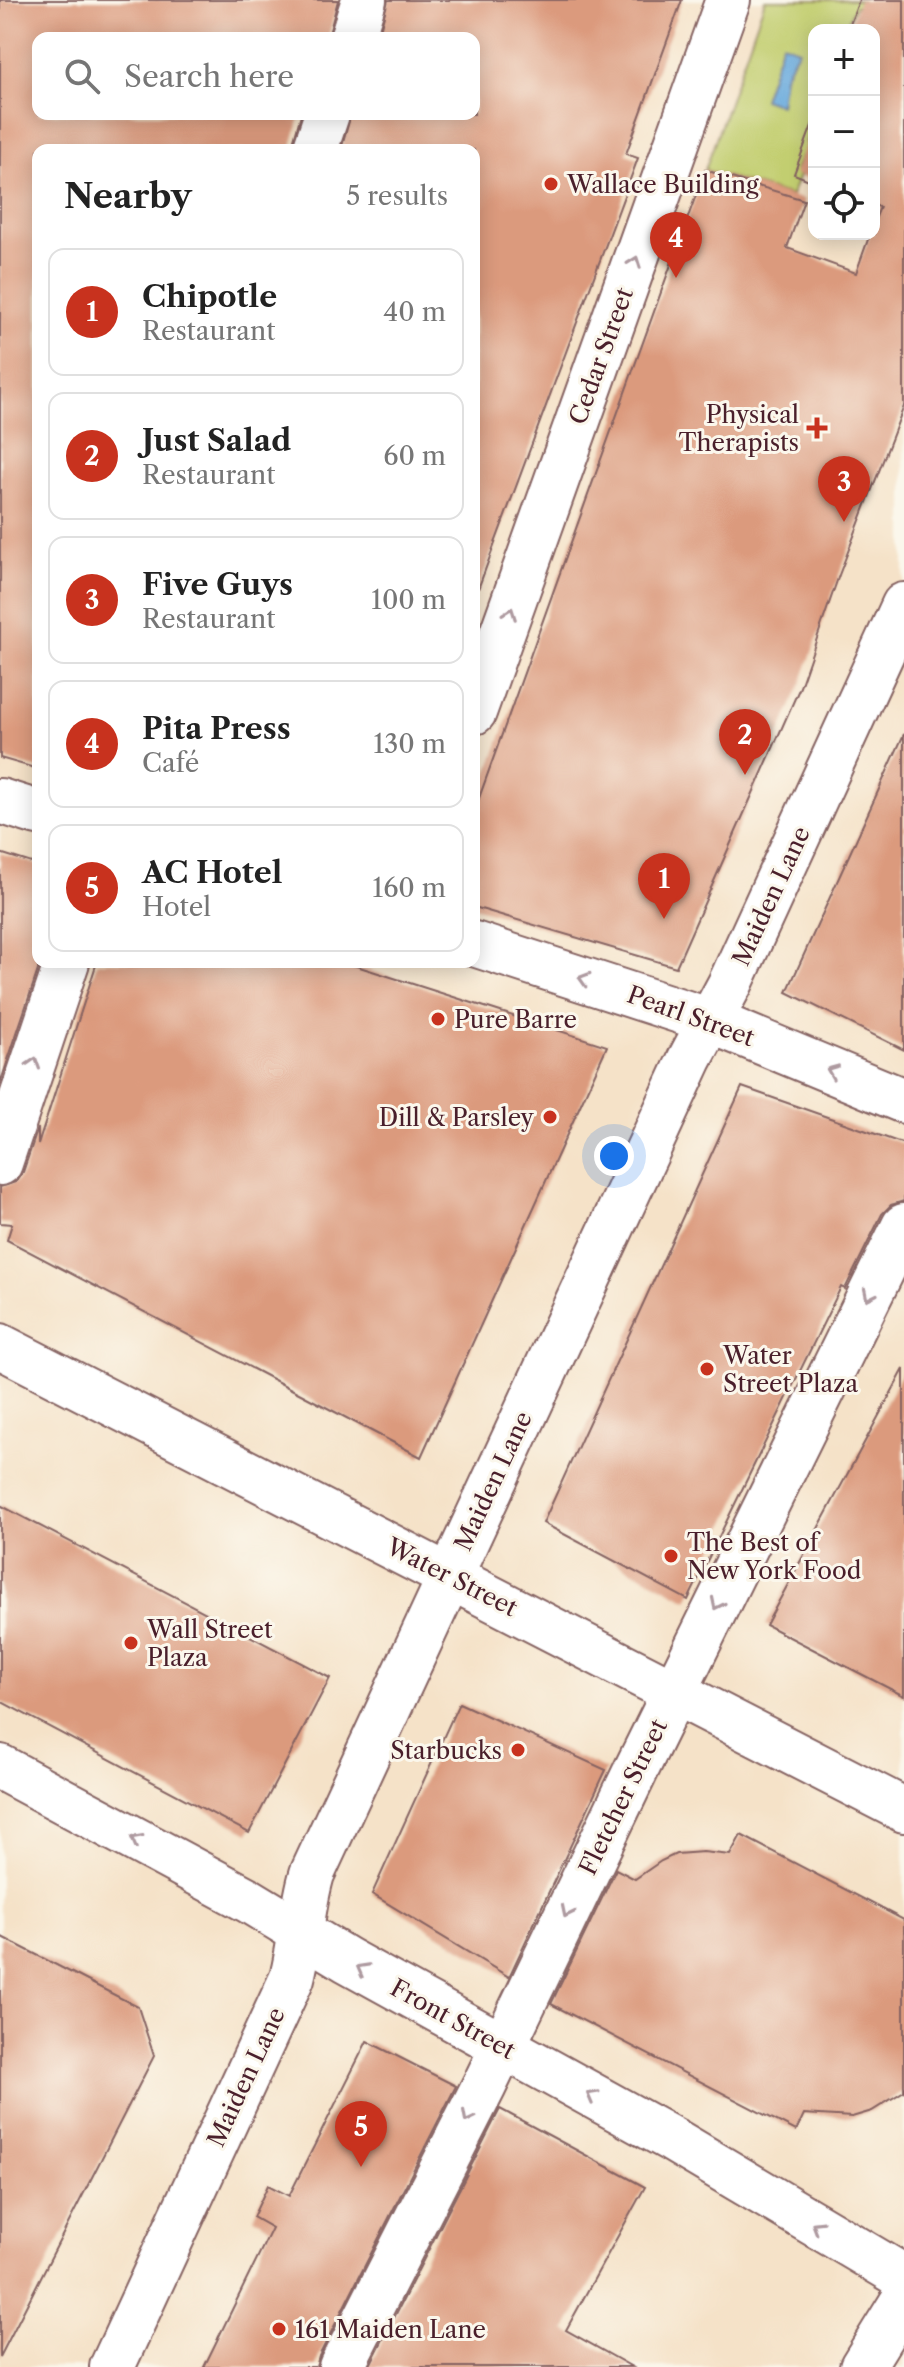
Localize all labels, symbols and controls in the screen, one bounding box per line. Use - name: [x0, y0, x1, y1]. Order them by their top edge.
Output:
- map controls: [808, 24, 880, 240]
- button: +: [808, 24, 880, 96]
- search box: [32, 32, 480, 120]
- icon: search: [60, 54, 104, 98]
- text: Search here: [124, 58, 294, 95]
- button: −: [808, 96, 880, 168]
- button: locate: [808, 168, 880, 240]
- place label: Wallace Building: [566, 170, 759, 199]
- text: Nearby: [64, 175, 192, 217]
- marker: Wallace Building: [542, 175, 560, 193]
- text: 5 results: [346, 180, 448, 212]
- pin: 4: [650, 212, 702, 278]
- one-way arrow: [625, 256, 641, 270]
- text: Chipotle: [142, 278, 277, 315]
- street label: Cedar Street: [563, 283, 639, 428]
- text: 1: [86, 296, 98, 328]
- text: 40 m: [383, 296, 446, 328]
- text: Restaurant: [142, 315, 276, 347]
- place label: Physical Therapists: [679, 400, 799, 457]
- marker: Physical Therapists: [806, 417, 828, 439]
- text: Just Salad: [142, 422, 291, 459]
- text: 2: [84, 440, 100, 472]
- text: 60 m: [383, 440, 446, 472]
- pin: 3: [818, 456, 870, 522]
- text: Restaurant: [142, 459, 276, 491]
- text: Five Guys: [142, 566, 293, 603]
- text: 3: [85, 584, 99, 616]
- text: 100 m: [371, 584, 446, 616]
- text: Restaurant: [142, 603, 276, 635]
- one-way arrow: [500, 606, 516, 620]
- pin: 2: [719, 709, 771, 775]
- text: Pita Press: [142, 710, 291, 747]
- text: 4: [84, 728, 100, 760]
- text: 130 m: [373, 728, 446, 760]
- text: Café: [142, 747, 199, 779]
- street label: Maiden Lane: [726, 822, 816, 970]
- pin: 1: [638, 853, 690, 919]
- text: AC Hotel: [142, 854, 282, 891]
- text: 5: [85, 872, 99, 904]
- text: 160 m: [372, 872, 446, 904]
- text: Hotel: [142, 891, 211, 923]
- one-way arrow: [578, 972, 591, 988]
- street label: Pearl Street: [624, 980, 759, 1053]
- place label: Pure Barre: [454, 1005, 577, 1034]
- marker: Pure Barre: [429, 1010, 447, 1028]
- one-way arrow: [24, 1056, 40, 1070]
- one-way arrow: [826, 1064, 840, 1081]
- place label: Dill & Parsley: [379, 1103, 535, 1132]
- marker: Dill & Parsley: [541, 1108, 559, 1126]
- your location: [594, 1136, 634, 1176]
- one-way arrow: [864, 1287, 879, 1302]
- place label: Water Street Plaza: [722, 1341, 858, 1398]
- marker: Water Street Plaza: [698, 1360, 716, 1378]
- street label: Maiden Lane: [448, 1407, 538, 1555]
- place label: The Best of New York Food: [687, 1528, 862, 1585]
- street label: Water Street: [381, 1531, 523, 1623]
- marker: The Best of New York Food: [662, 1547, 680, 1565]
- one-way arrow: [711, 1595, 727, 1610]
- place label: Wall Street Plaza: [146, 1615, 273, 1672]
- marker: Wall Street Plaza: [122, 1634, 140, 1652]
- street label: Fletcher Street: [573, 1714, 673, 1880]
- place label: Starbucks: [390, 1736, 502, 1765]
- marker: Starbucks: [509, 1741, 527, 1759]
- one-way arrow: [130, 1834, 144, 1849]
- one-way arrow: [561, 1904, 577, 1919]
- one-way arrow: [356, 1963, 370, 1978]
- street label: Front Street: [386, 1973, 521, 2065]
- street label: Maiden Lane: [201, 2003, 291, 2151]
- one-way arrow: [586, 2090, 600, 2105]
- pin: 5: [335, 2101, 387, 2167]
- one-way arrow: [463, 2108, 478, 2123]
- one-way arrow: [811, 2220, 826, 2235]
- place label: 161 Maiden Lane: [295, 2315, 486, 2344]
- marker: 161 Maiden Lane: [270, 2320, 288, 2338]

